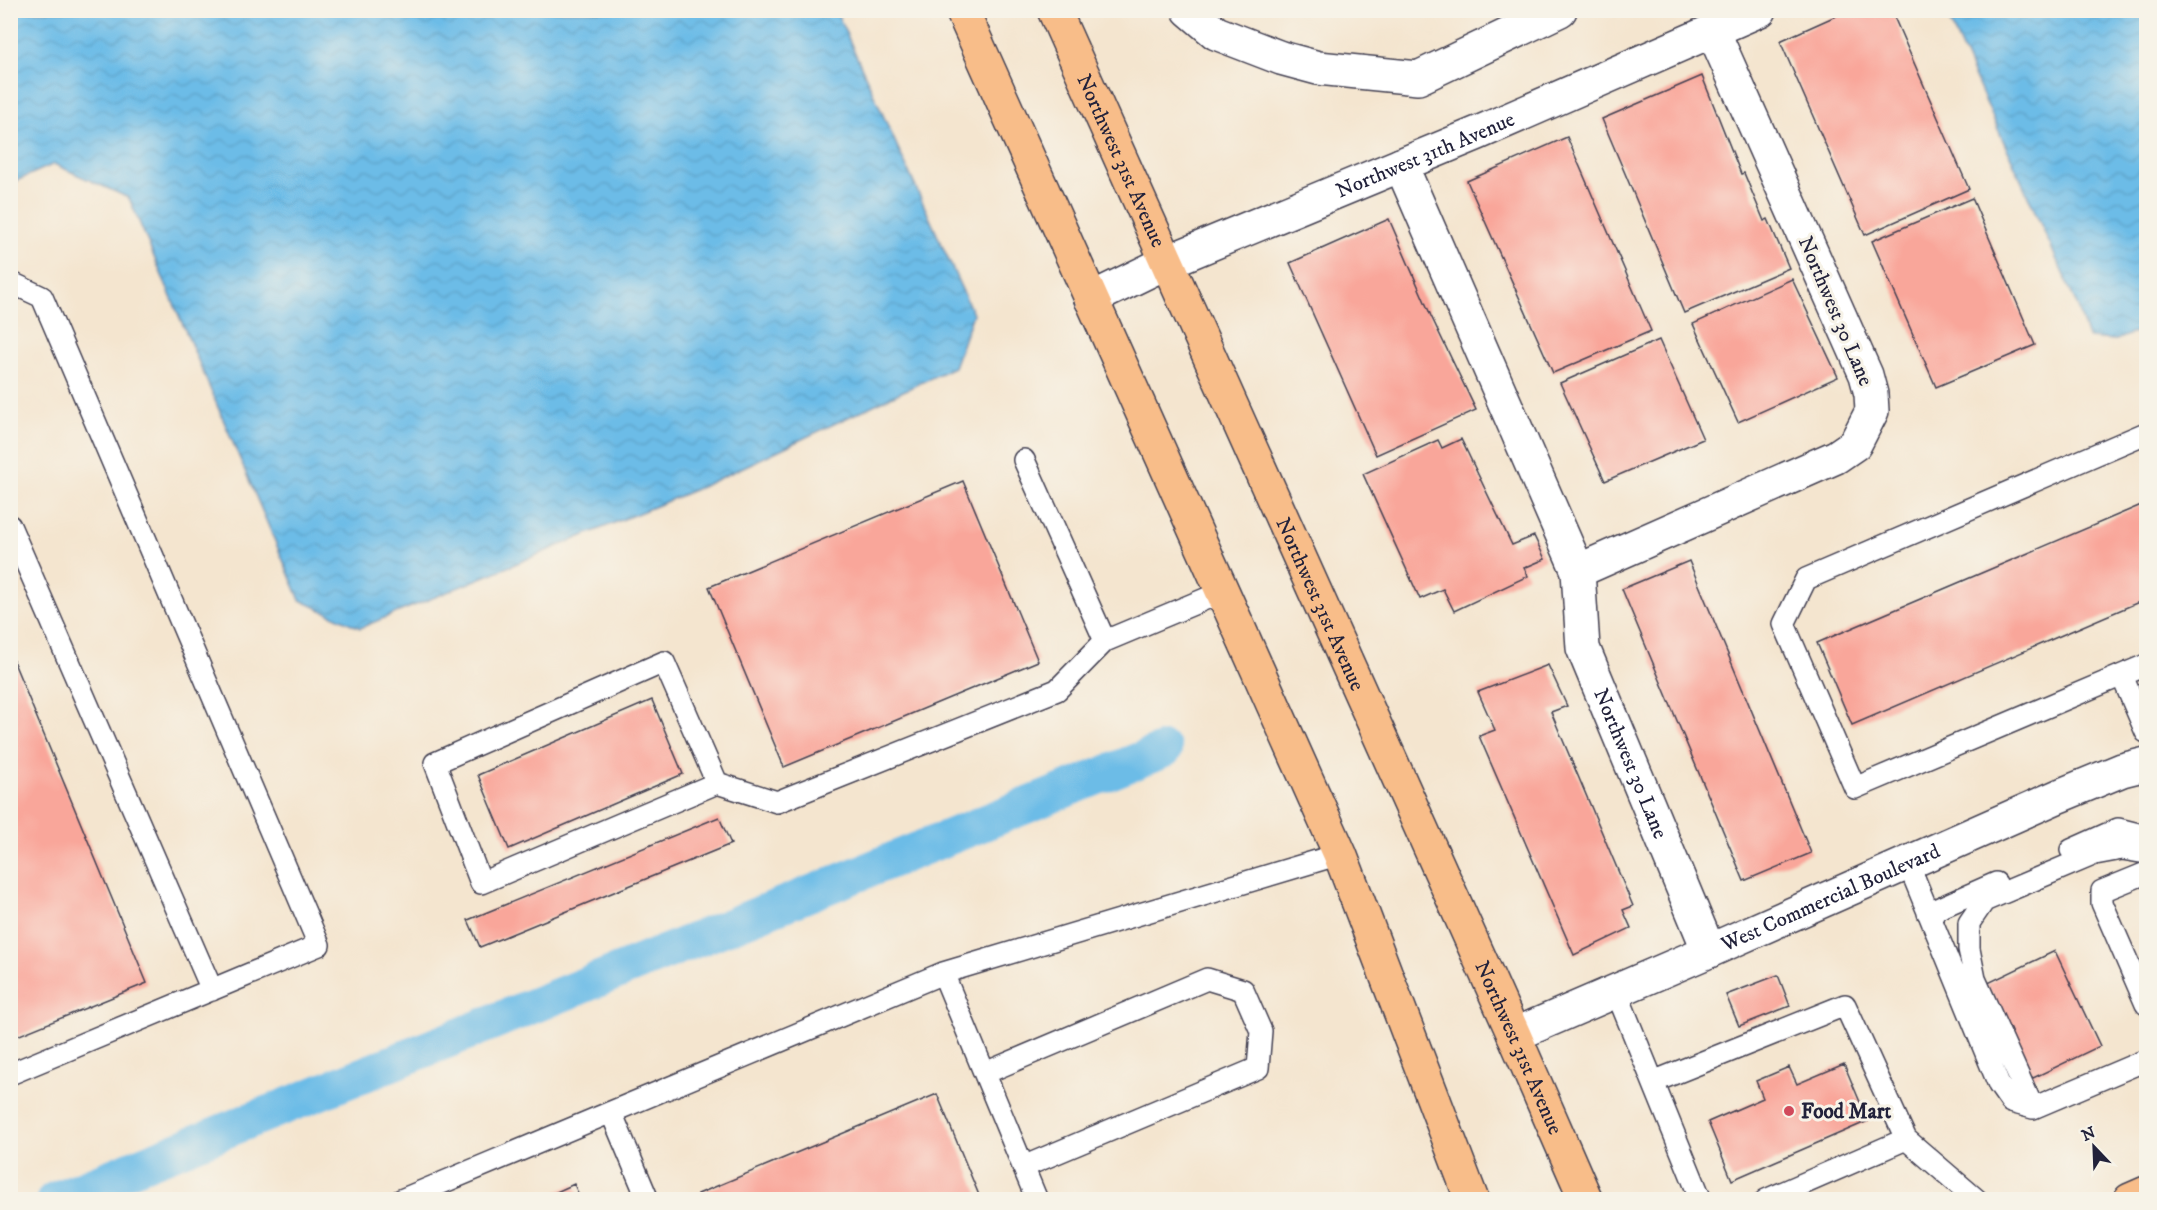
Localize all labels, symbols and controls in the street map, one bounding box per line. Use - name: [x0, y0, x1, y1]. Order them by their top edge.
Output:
- street label: Northwest 31st Avenue: [1070, 70, 1171, 252]
- street label: Northwest 31th Avenue: [1332, 107, 1519, 204]
- street label: Northwest 30 Lane: [1792, 233, 1878, 390]
- street label: Northwest 31st Avenue: [1269, 514, 1370, 695]
- street label: Northwest 30 Lane: [1587, 685, 1673, 843]
- street label: West Commercial Boulevard: [1716, 838, 1945, 958]
- street label: Northwest 31st Avenue: [1468, 957, 1568, 1139]
- place label: Food Mart: [1801, 1099, 1892, 1125]
- marker: Food Mart: [1782, 1104, 1796, 1118]
- north arrow: [2064, 1117, 2124, 1177]
- text: N: [2079, 1122, 2098, 1146]

